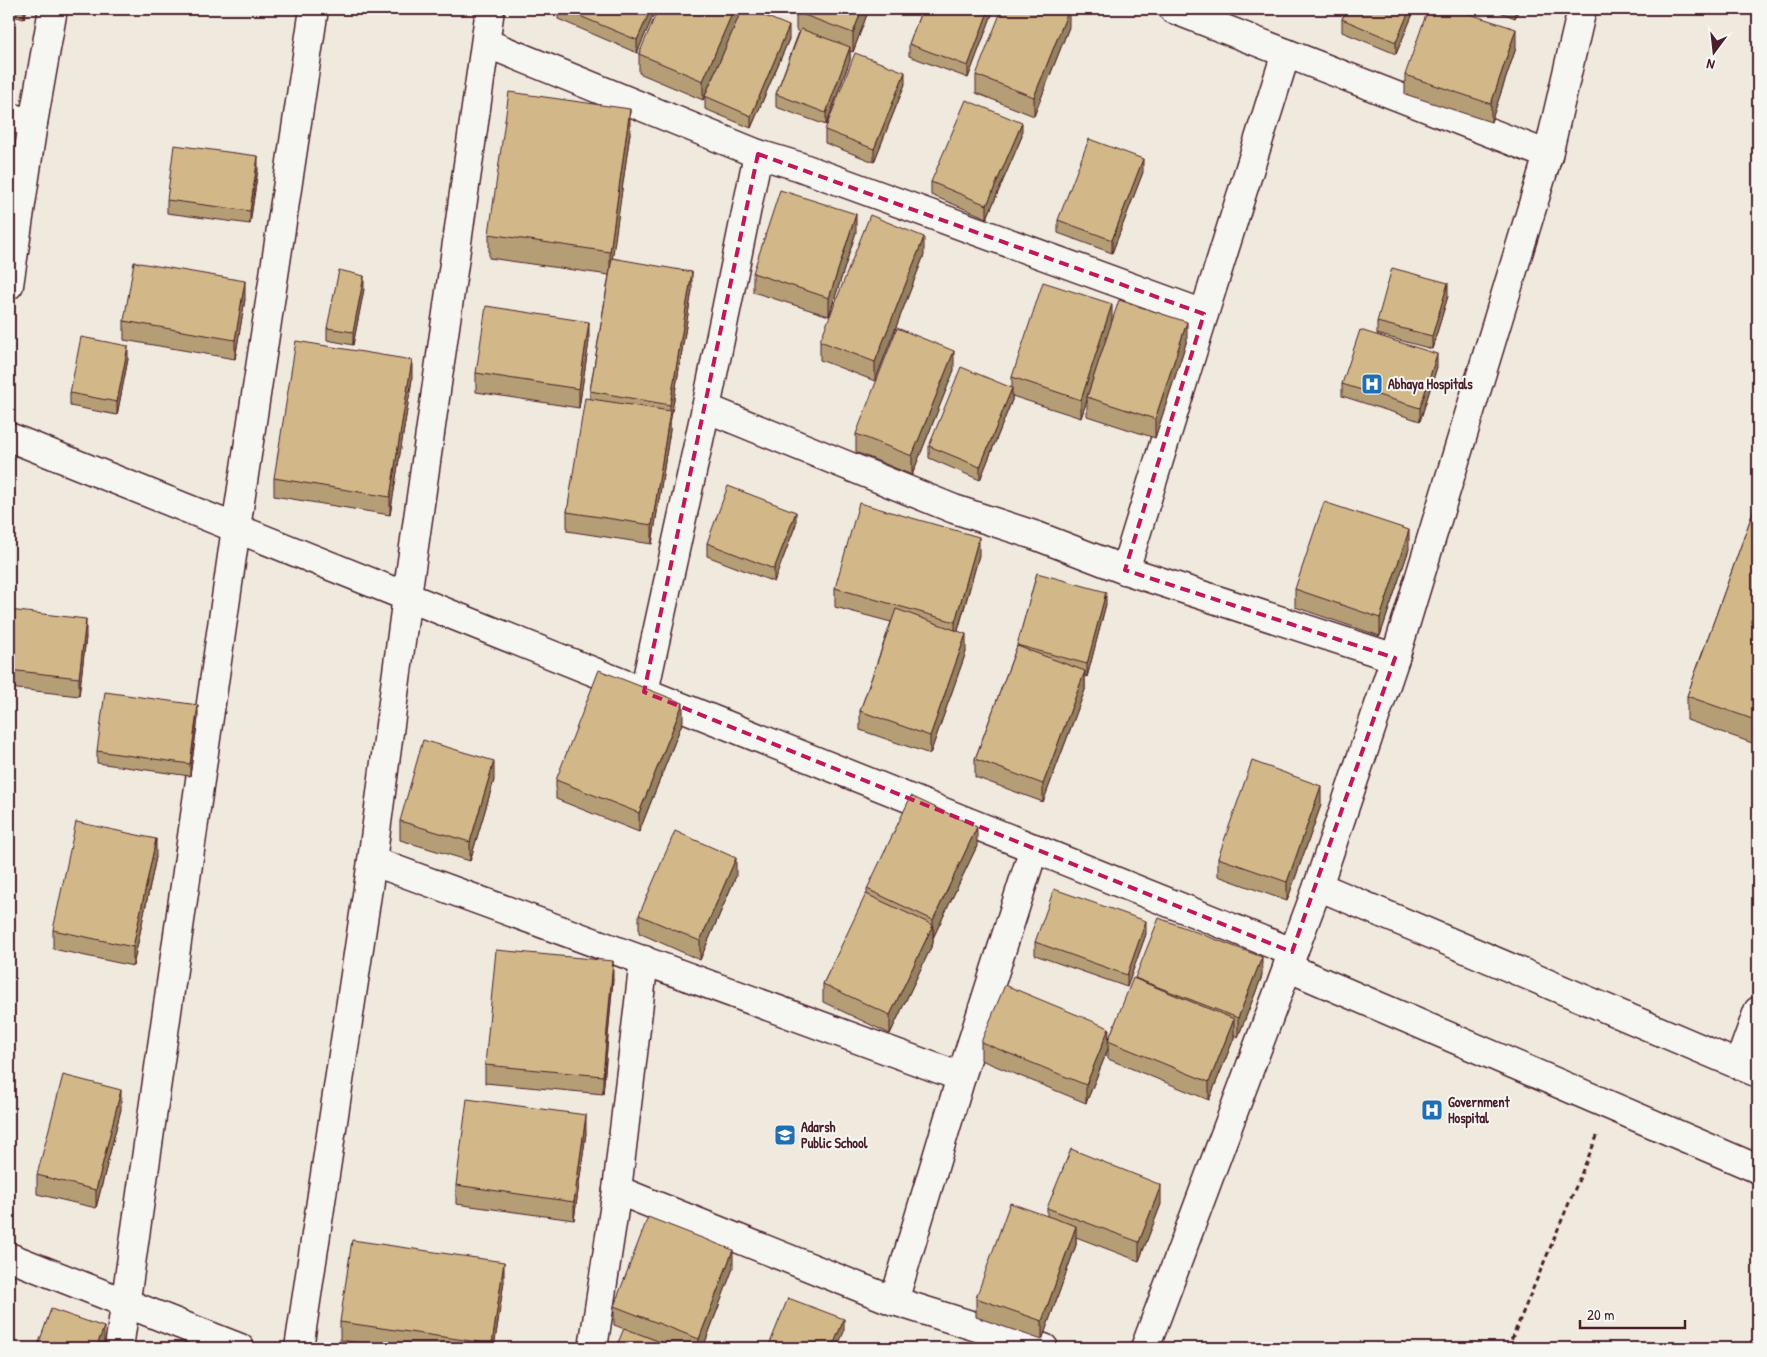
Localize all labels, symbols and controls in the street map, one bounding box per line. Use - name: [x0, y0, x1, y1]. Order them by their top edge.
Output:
- north arrow: [1690, 28, 1740, 78]
- text: N: [1704, 55, 1717, 75]
- hospital icon: Abhaya Hospitals: [1360, 372, 1384, 396]
- place label: Abhaya Hospitals: [1388, 374, 1473, 395]
- place label: Government Hospital: [1448, 1092, 1511, 1129]
- hospital icon: Government Hospital: [1420, 1098, 1444, 1122]
- place label: Adarsh Public School: [801, 1117, 868, 1152]
- school or university icon: Adarsh Public School: [773, 1123, 797, 1147]
- scale bar: [1580, 1297, 1684, 1329]
- text: 20 m: [1587, 1304, 1614, 1325]

